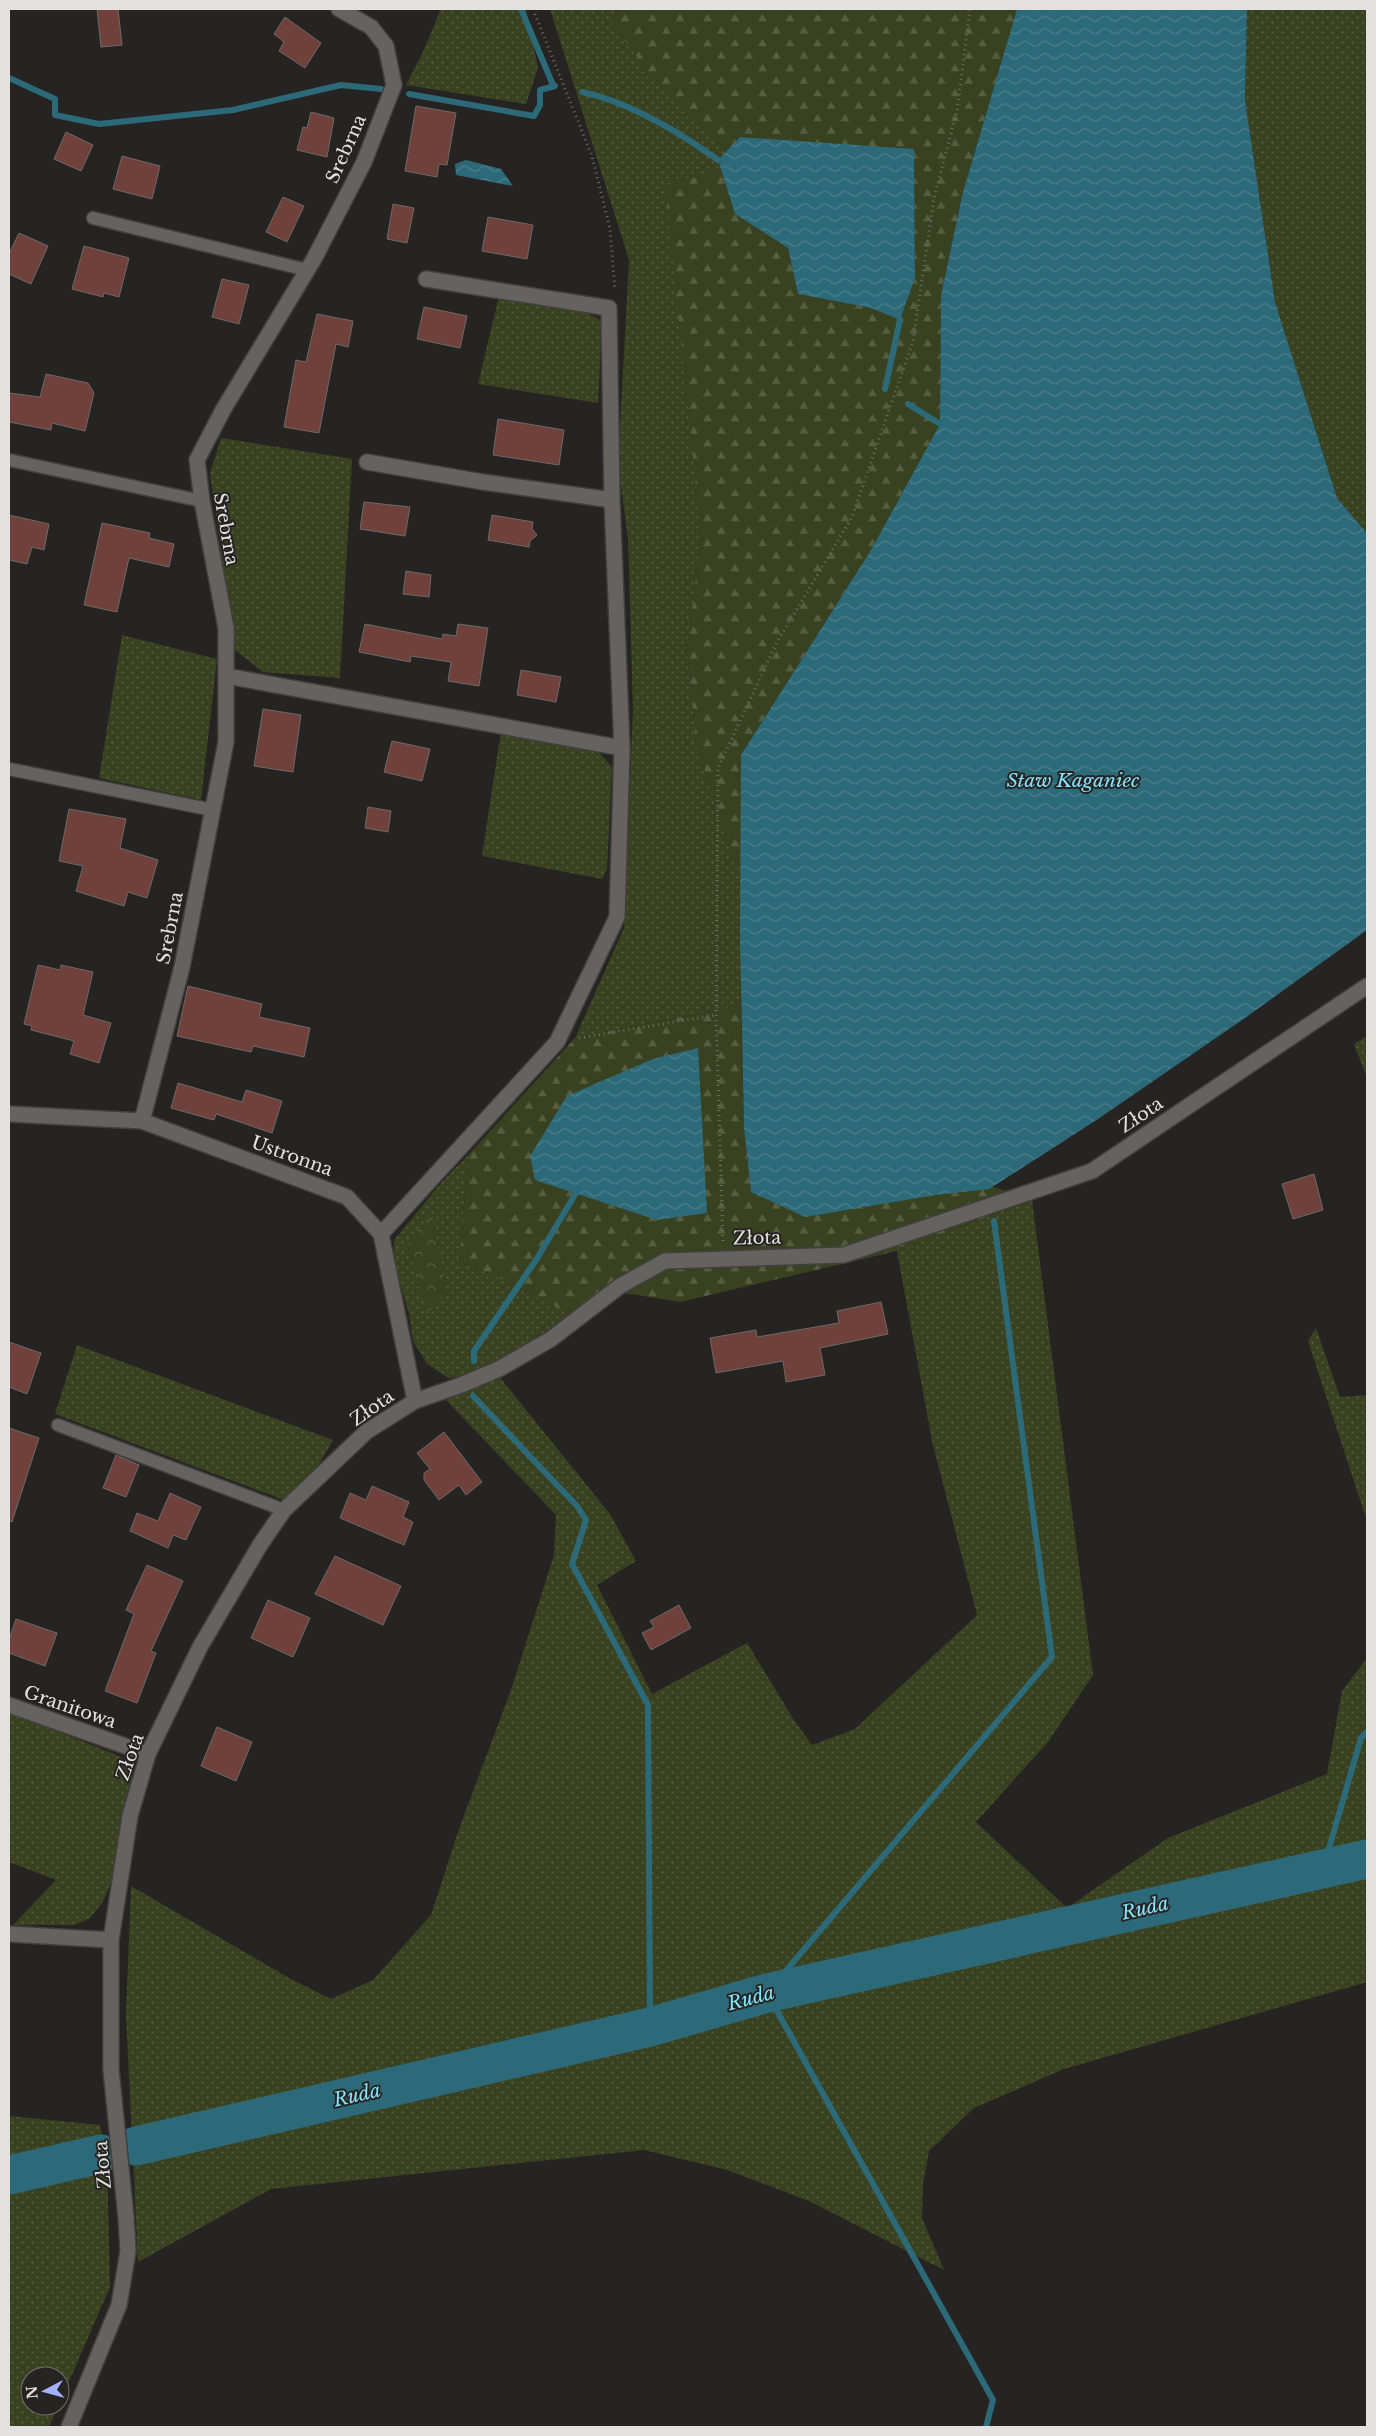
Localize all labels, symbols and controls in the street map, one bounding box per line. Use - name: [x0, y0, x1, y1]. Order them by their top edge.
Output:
- street label: Srebrna: [321, 111, 371, 187]
- street label: Srebrna: [209, 491, 243, 567]
- water label: Staw Kaganiec: [1007, 769, 1140, 792]
- street label: Srebrna: [152, 890, 188, 966]
- street label: Złota: [1115, 1092, 1167, 1138]
- street label: Ustronna: [248, 1131, 336, 1181]
- street label: Złota: [733, 1227, 781, 1249]
- street label: Złota: [346, 1385, 398, 1431]
- street label: Granitowa: [21, 1681, 119, 1733]
- street label: Złota: [111, 1731, 149, 1783]
- water label: Ruda: [1118, 1891, 1171, 1925]
- water label: Ruda: [724, 1981, 777, 2016]
- water label: Ruda: [330, 2078, 383, 2112]
- street label: Złota: [90, 2140, 116, 2190]
- north arrow: [20, 2366, 70, 2416]
- text: N: [22, 2385, 42, 2400]

